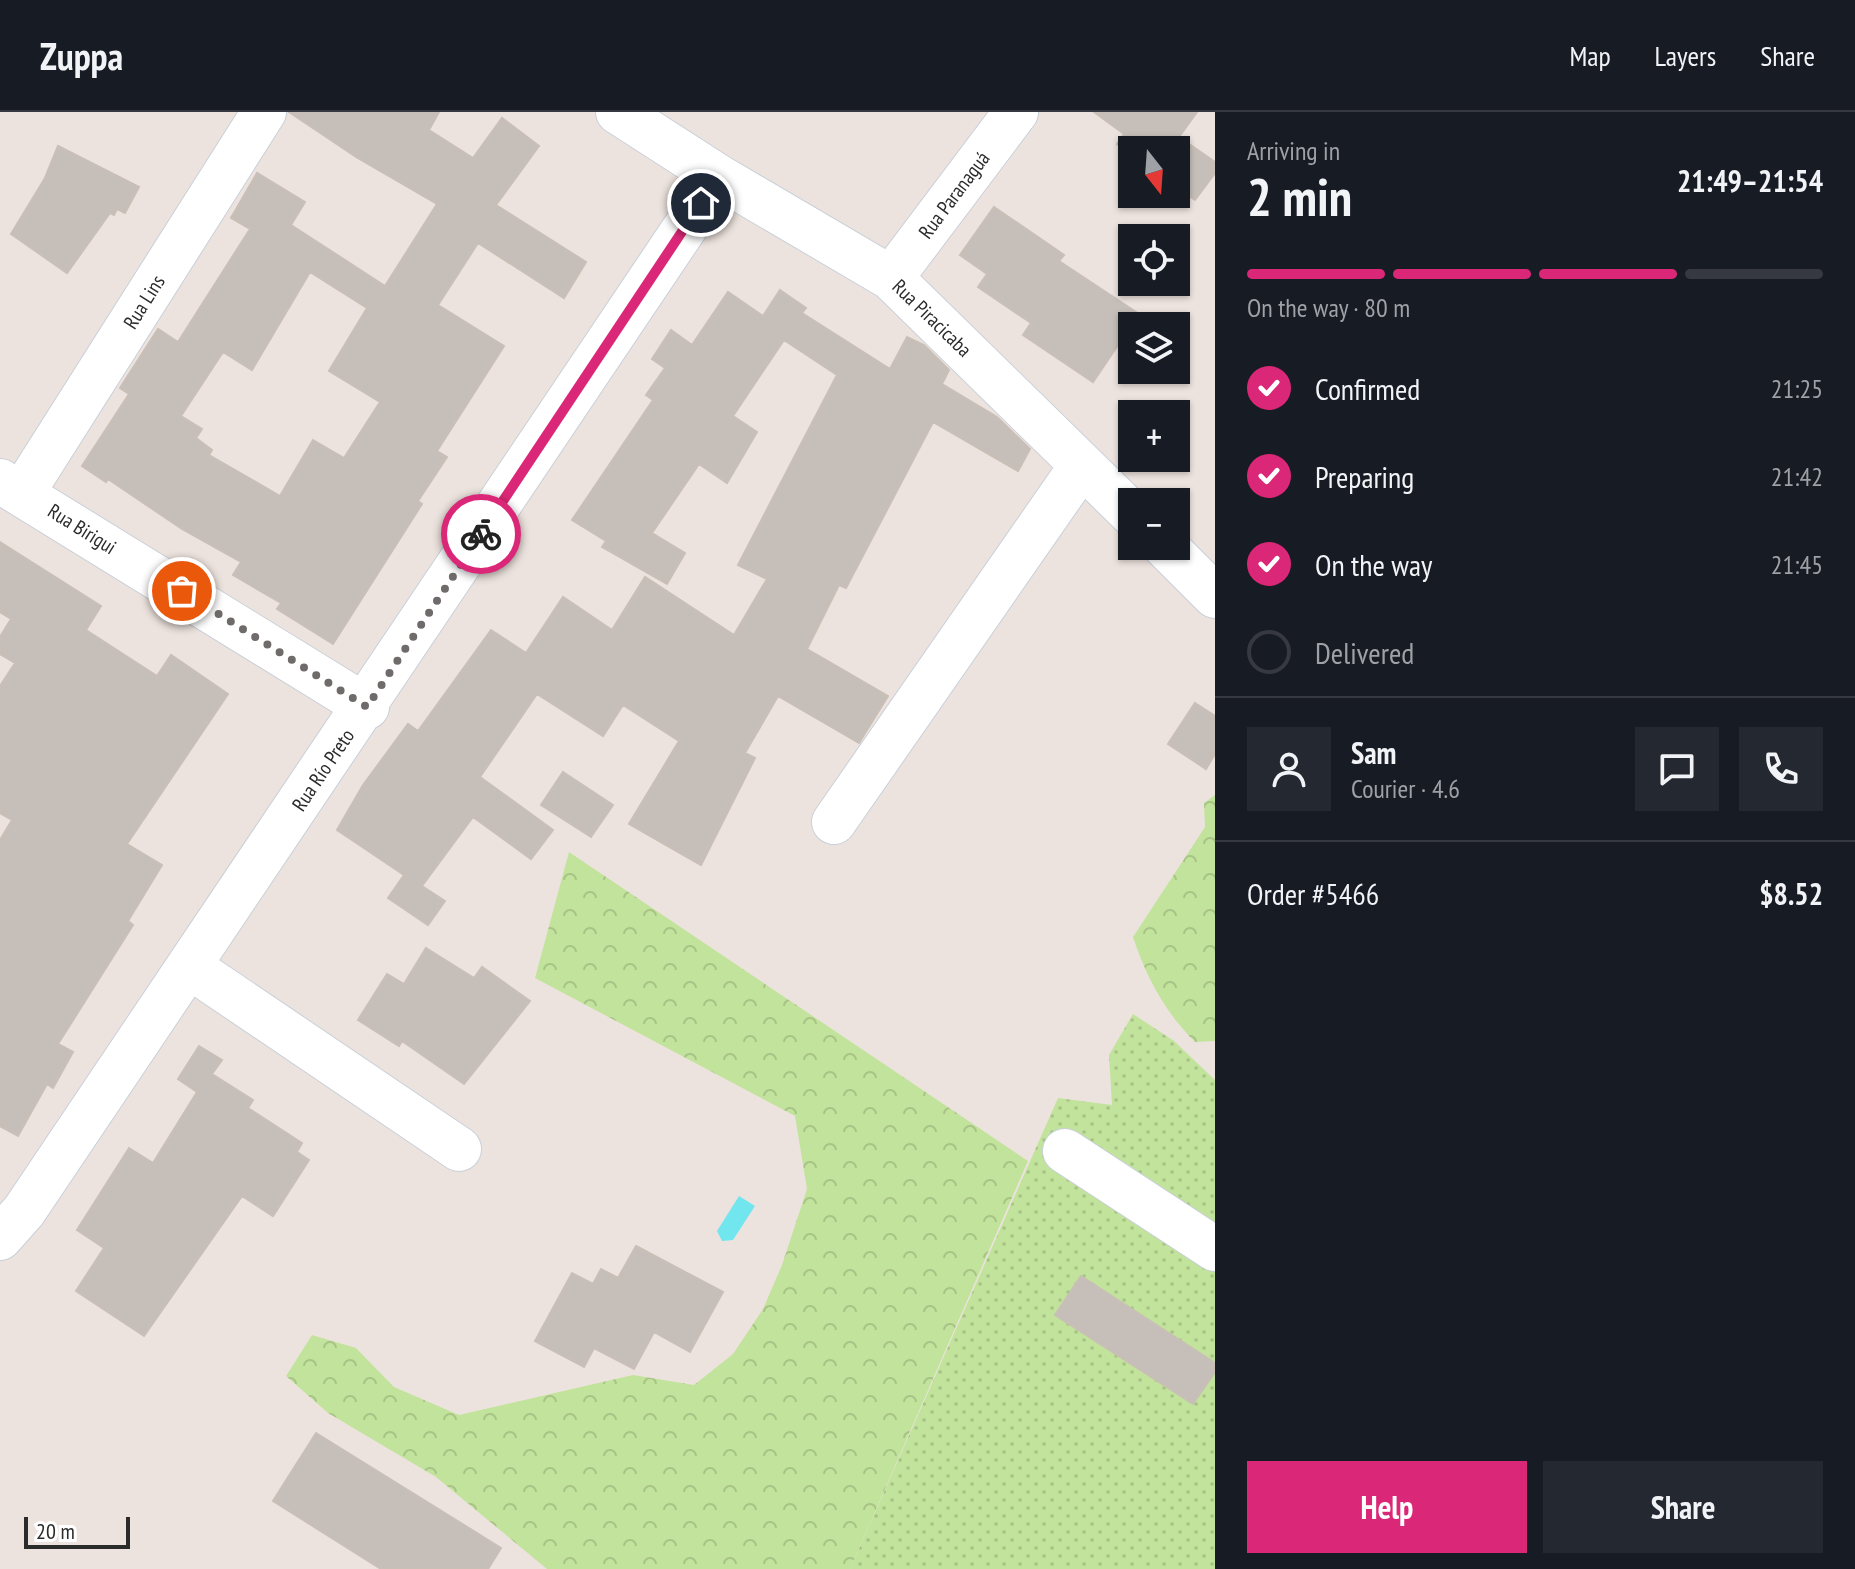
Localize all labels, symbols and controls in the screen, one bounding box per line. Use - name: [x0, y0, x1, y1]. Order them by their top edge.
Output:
- text: Zuppa: [40, 31, 123, 80]
- text: Map: [1569, 37, 1611, 74]
- text: Layers: [1655, 37, 1716, 74]
- text: Share: [1760, 37, 1815, 74]
- text: Arriving in: [1247, 134, 1340, 167]
- north arrow: [1118, 136, 1190, 208]
- map controls: [1118, 136, 1190, 560]
- street label: Rua Paranaguá: [913, 146, 995, 244]
- text: 21:49–21:54: [1677, 161, 1823, 200]
- text: 2 min: [1247, 163, 1352, 230]
- pin: [667, 169, 735, 237]
- icon: home: [679, 181, 723, 225]
- button: locate: [1118, 224, 1190, 296]
- street label: Rua Lins: [117, 270, 171, 334]
- street label: Rua Piracicaba: [887, 274, 977, 362]
- text: On the way · 80 m: [1247, 291, 1410, 324]
- button: layers: [1118, 312, 1190, 384]
- icon: check: [1247, 366, 1291, 410]
- text: Confirmed: [1315, 369, 1420, 408]
- text: 21:25: [1771, 372, 1823, 405]
- button: +: [1118, 400, 1190, 472]
- icon: check: [1247, 454, 1291, 498]
- text: Preparing: [1315, 457, 1414, 496]
- text: 21:42: [1771, 460, 1823, 493]
- button: −: [1118, 488, 1190, 560]
- courier: [441, 494, 521, 574]
- street label: Rua Birigui: [43, 498, 121, 560]
- icon: bike: [459, 512, 503, 556]
- icon: check: [1247, 542, 1291, 586]
- text: On the way: [1315, 545, 1432, 584]
- text: 21:45: [1771, 548, 1823, 581]
- pin: [148, 557, 216, 625]
- icon: bag: [160, 569, 204, 613]
- text: Delivered: [1315, 633, 1414, 672]
- street label: Rua Río Preto: [286, 724, 360, 816]
- button: person: [1247, 727, 1331, 811]
- button: chat: [1635, 727, 1719, 811]
- button: phone: [1739, 727, 1823, 811]
- text: Sam: [1351, 733, 1396, 772]
- text: Courier · 4.6: [1351, 772, 1460, 805]
- text: Order #5466: [1247, 874, 1379, 913]
- text: $8.52: [1759, 874, 1823, 913]
- button: Help: [1247, 1461, 1527, 1553]
- button: Share: [1543, 1461, 1823, 1553]
- scale bar: [24, 1513, 130, 1549]
- text: 20 m: [36, 1517, 75, 1545]

